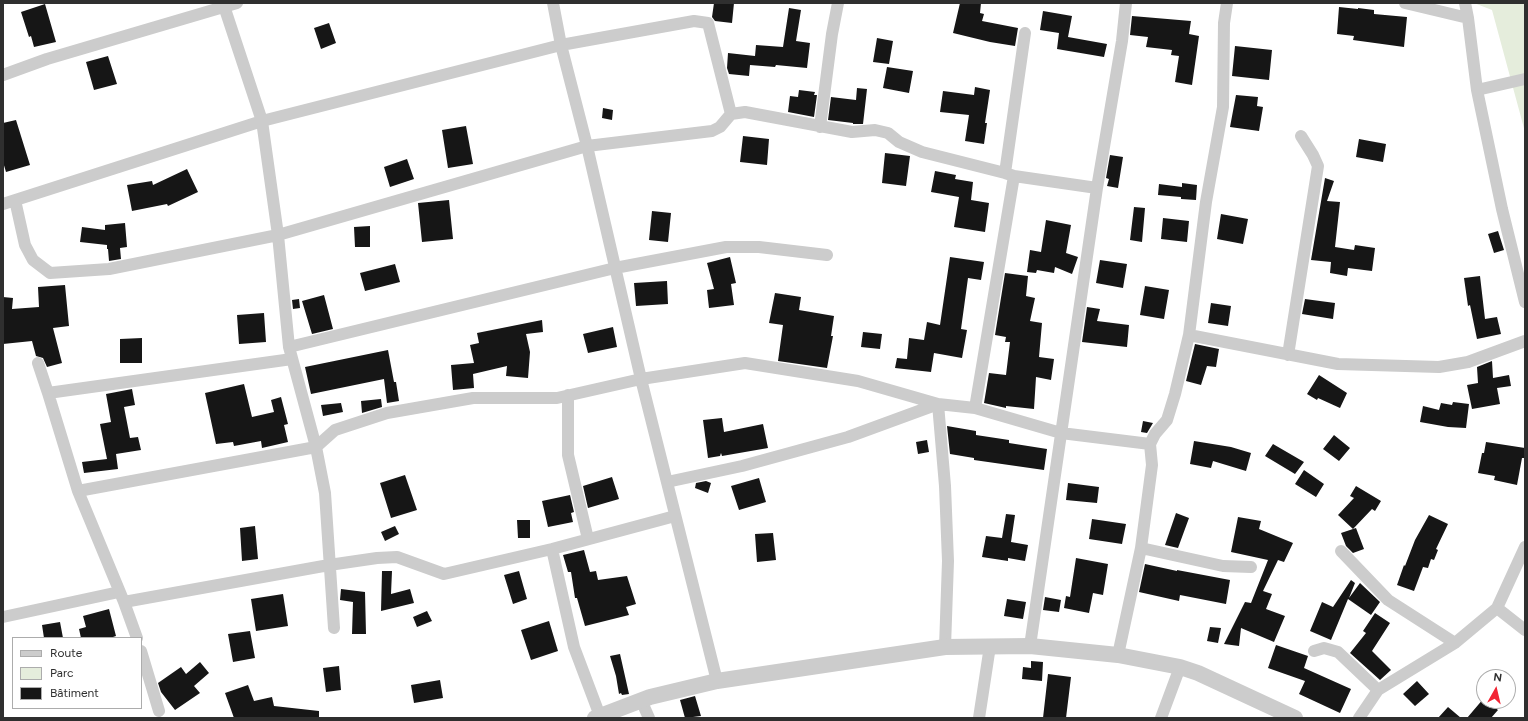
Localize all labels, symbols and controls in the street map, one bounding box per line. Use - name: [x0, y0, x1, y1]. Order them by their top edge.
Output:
- legend: [12, 637, 142, 709]
- text: Route: [50, 646, 82, 660]
- text: Parc: [50, 666, 74, 680]
- north arrow: [1476, 669, 1516, 709]
- text: N: [1492, 671, 1503, 685]
- text: Bâtiment: [50, 686, 99, 700]

